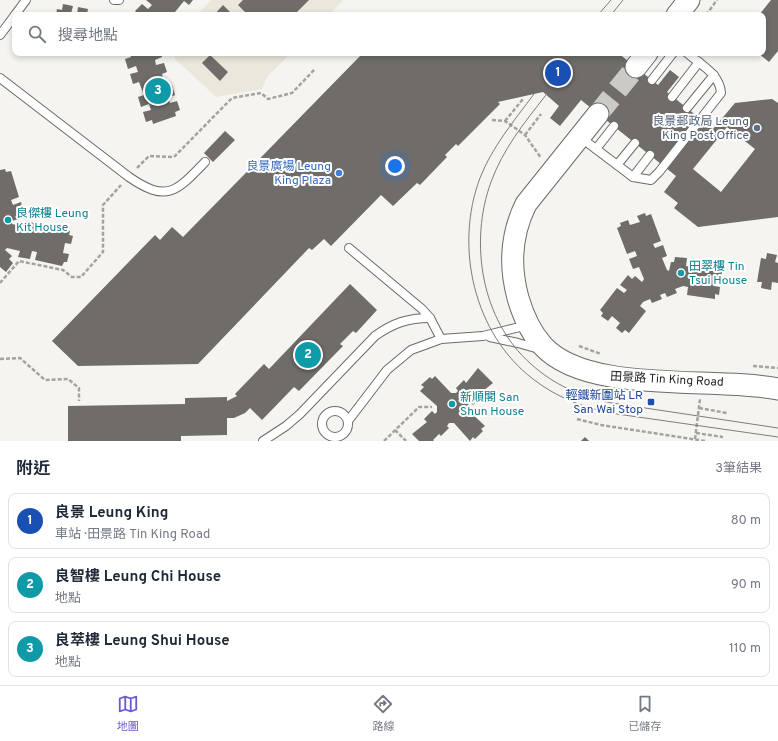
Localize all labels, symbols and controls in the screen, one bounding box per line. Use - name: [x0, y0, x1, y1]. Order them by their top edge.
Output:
- search box: [12, 12, 766, 56]
- icon: search: [26, 23, 48, 45]
- text: 搜尋地點: [58, 27, 118, 46]
- pin: 1: [545, 58, 571, 88]
- pin: 3: [145, 76, 171, 106]
- place label: 良景郵政局 Leung King Post Office: [652, 114, 749, 144]
- marker: 良景郵政局 Leung King Post Office: [752, 123, 762, 133]
- your location: [385, 156, 405, 176]
- place label: 良景廣場 Leung King Plaza: [246, 159, 331, 189]
- marker: 良景廣場 Leung King Plaza: [334, 168, 344, 178]
- place label: 良傑樓 Leung Kit House: [16, 206, 89, 236]
- marker: 良傑樓 Leung Kit House: [3, 215, 13, 225]
- place label: 田翠樓 Tin Tsui House: [689, 259, 747, 289]
- marker: 田翠樓 Tin Tsui House: [676, 268, 686, 278]
- pin: 2: [295, 340, 321, 370]
- street label: 田景路 Tin King Road: [610, 369, 724, 391]
- place label: 輕鐵新圍站 LR San Wai Stop: [565, 388, 643, 418]
- place label: 新順閣 San Shun House: [460, 390, 524, 420]
- marker: 輕鐵新圍站 LR San Wai Stop: [646, 397, 656, 407]
- marker: 新順閣 San Shun House: [447, 399, 457, 409]
- text: 附近: [16, 459, 50, 481]
- text: 3筆結果: [715, 461, 762, 477]
- text: 良景 Leung King: [55, 504, 168, 523]
- text: 1: [27, 513, 33, 529]
- text: 80 m: [731, 513, 761, 529]
- text: 車站 · 田景路 Tin King Road: [55, 527, 210, 543]
- text: 良智樓 Leung Chi House: [55, 568, 221, 587]
- text: 2: [26, 577, 34, 593]
- text: 90 m: [731, 577, 761, 593]
- text: 地點: [55, 591, 81, 607]
- text: 良萃樓 Leung Shui House: [55, 632, 230, 651]
- text: 3: [26, 641, 34, 657]
- text: 110 m: [729, 641, 761, 657]
- text: 地點: [55, 655, 81, 671]
- tab: 地圖: [117, 693, 139, 734]
- tab: 路線: [372, 693, 394, 734]
- tab: 已儲存: [628, 693, 661, 734]

